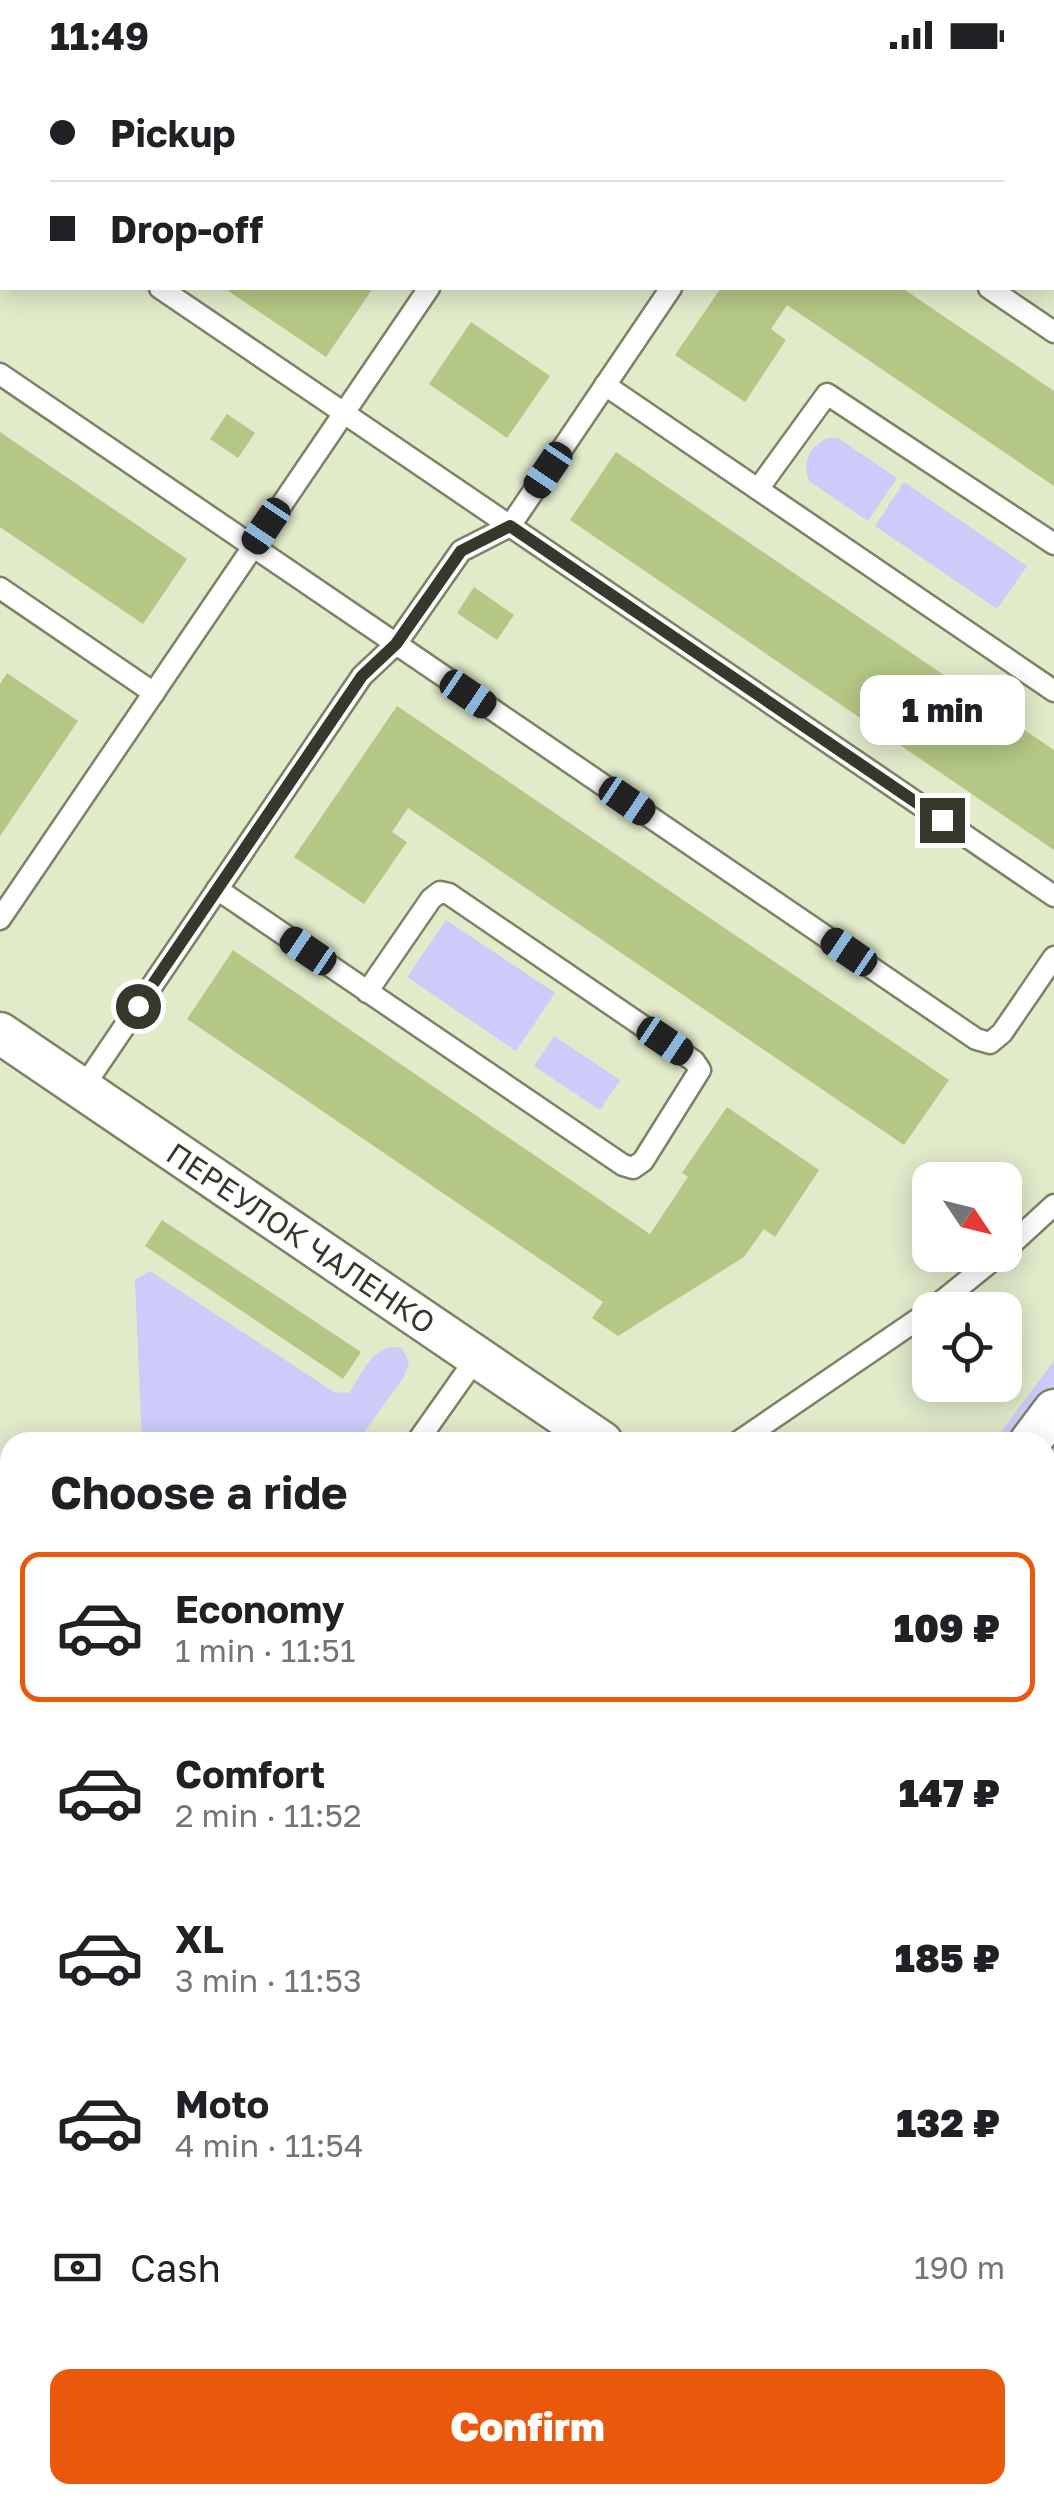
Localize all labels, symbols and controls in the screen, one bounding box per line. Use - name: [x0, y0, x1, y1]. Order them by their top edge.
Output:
- text: 11:49: [50, 13, 149, 58]
- text: Pickup: [110, 110, 236, 155]
- text: Drop-off: [110, 206, 263, 251]
- car: [519, 437, 577, 503]
- car: [237, 493, 295, 559]
- car: [435, 665, 501, 723]
- callout: 1 min: [860, 675, 1024, 745]
- text: 1 min: [902, 691, 983, 729]
- car: [594, 772, 660, 830]
- route end: [920, 798, 965, 843]
- car: [275, 922, 341, 980]
- car: [816, 923, 882, 981]
- route start: [116, 984, 161, 1029]
- car: [632, 1012, 698, 1070]
- street label: ПЕРЕУЛОК ЧАЛЕНКО: [160, 1135, 442, 1341]
- north arrow: [912, 1162, 1022, 1272]
- map controls: [912, 1162, 1022, 1402]
- button: locate: [912, 1292, 1022, 1402]
- text: Choose a ride: [50, 1465, 348, 1519]
- icon: car: [55, 1582, 145, 1672]
- text: Economy: [175, 1586, 344, 1631]
- text: 109 ₽: [894, 1605, 1000, 1650]
- text: 1 min · 11:51: [175, 1631, 355, 1669]
- icon: car: [55, 1747, 145, 1837]
- text: Comfort: [175, 1751, 325, 1796]
- text: 147 ₽: [899, 1770, 1000, 1815]
- text: 2 min · 11:52: [175, 1796, 362, 1834]
- icon: car: [55, 1912, 145, 2002]
- text: XL: [175, 1916, 224, 1961]
- text: 185 ₽: [895, 1935, 1000, 1980]
- text: 3 min · 11:53: [175, 1961, 362, 1999]
- icon: car: [55, 2077, 145, 2167]
- text: Moto: [175, 2081, 269, 2126]
- text: 132 ₽: [896, 2100, 1000, 2145]
- text: 4 min · 11:54: [175, 2126, 363, 2164]
- icon: cash: [50, 2240, 105, 2295]
- text: Cash: [130, 2245, 221, 2290]
- text: 190 m: [914, 2248, 1005, 2286]
- button: Confirm: [50, 2369, 1005, 2484]

